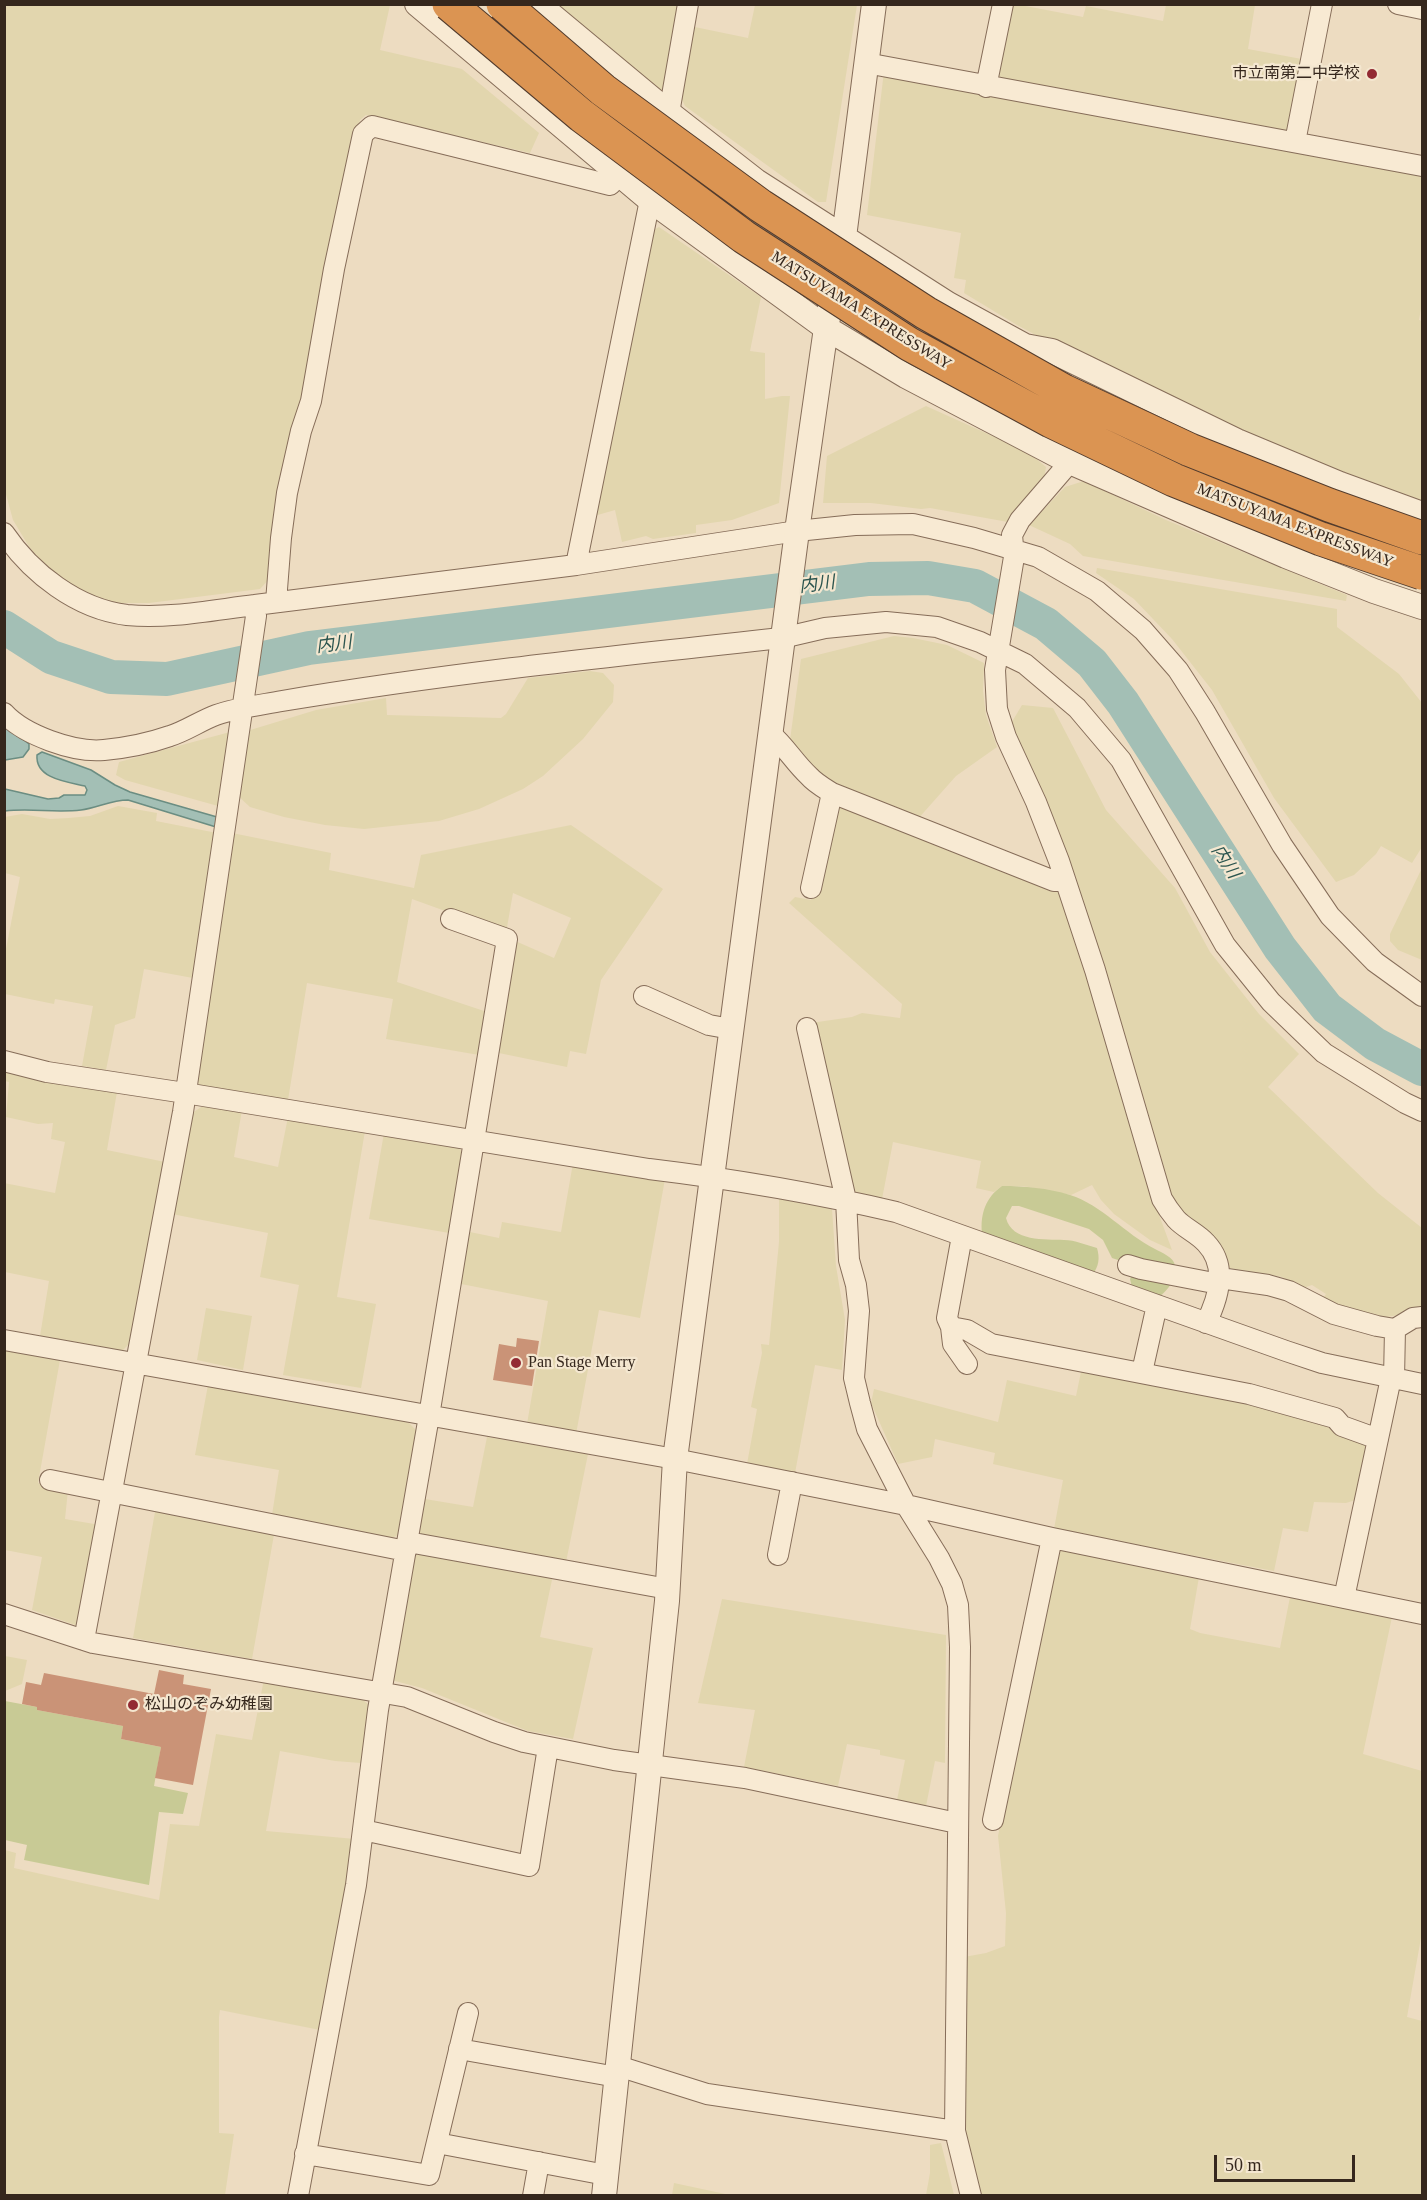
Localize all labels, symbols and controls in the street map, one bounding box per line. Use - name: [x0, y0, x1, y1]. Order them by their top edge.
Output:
- place label: 市立南第二中学校: [1232, 64, 1360, 84]
- marker: 市立南第二中学校: [1365, 67, 1379, 81]
- street label: MATSUYAMA EXPRESSWAY: [767, 248, 955, 374]
- street label: MATSUYAMA EXPRESSWAY: [1194, 480, 1396, 572]
- water label: 内川: [798, 572, 836, 598]
- water label: 内川: [315, 632, 353, 658]
- water label: 内川: [1206, 841, 1244, 883]
- place label: Pan Stage Merry: [528, 1353, 636, 1373]
- marker: Pan Stage Merry: [509, 1356, 523, 1370]
- place label: 松山のぞみ幼稚園: [145, 1695, 273, 1715]
- marker: 松山のぞみ幼稚園: [126, 1698, 140, 1712]
- scale bar: [1217, 2143, 1358, 2181]
- text: 50 m: [1225, 2155, 1262, 2175]

